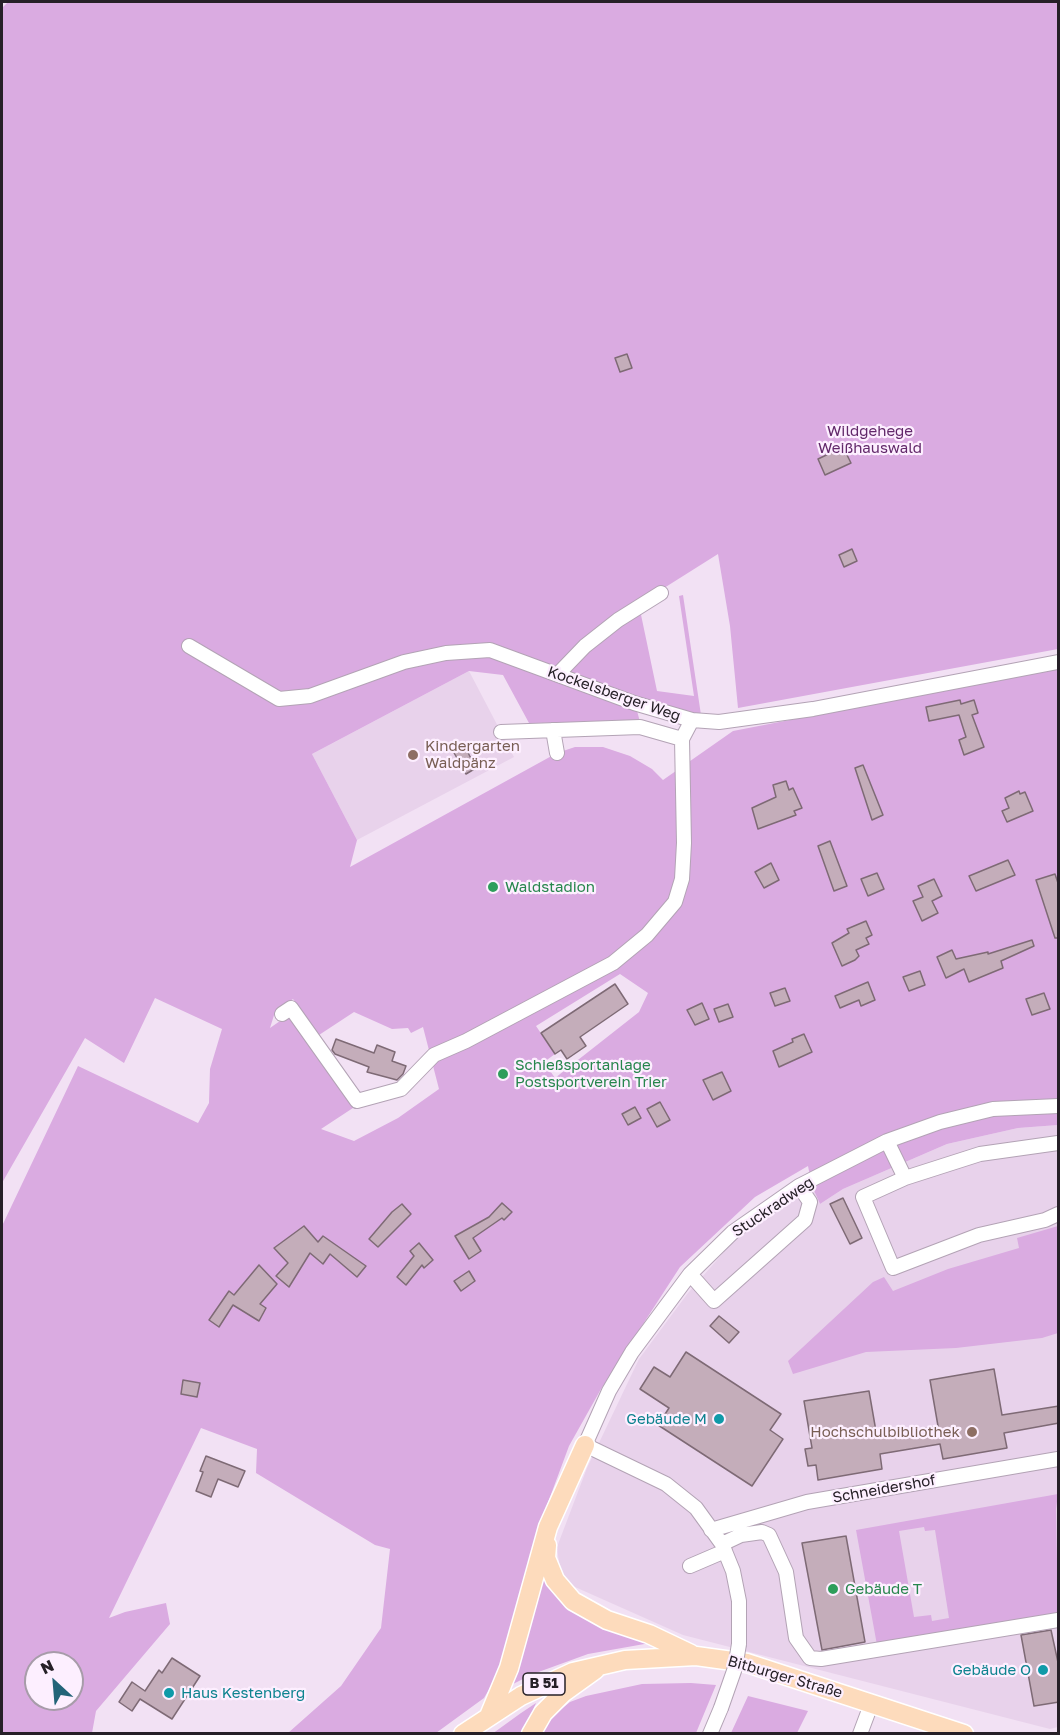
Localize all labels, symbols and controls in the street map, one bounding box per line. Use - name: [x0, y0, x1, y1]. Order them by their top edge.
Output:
- park label: Wildgehege Weißhauswald: [818, 422, 922, 457]
- street label: Kockelsberger Weg: [545, 663, 683, 725]
- place label: Kindergarten Waldpänz: [425, 737, 520, 772]
- marker: Kindergarten Waldpänz: [406, 748, 420, 762]
- place label: Waldstadion: [505, 878, 595, 896]
- marker: Waldstadion: [486, 880, 500, 894]
- place label: Schießsportanlage Postsportverein Trier: [515, 1056, 667, 1091]
- marker: Schießsportanlage Postsportverein Trier: [496, 1067, 510, 1081]
- street label: Stuckradweg: [729, 1173, 817, 1241]
- place label: Gebäude M: [626, 1410, 707, 1428]
- marker: Gebäude M: [712, 1412, 726, 1426]
- place label: Hochschulbibliothek: [810, 1423, 960, 1441]
- marker: Hochschulbibliothek: [965, 1425, 979, 1439]
- street label: Schneidershof: [831, 1471, 937, 1507]
- place label: Gebäude T: [845, 1580, 922, 1598]
- marker: Gebäude T: [826, 1582, 840, 1596]
- north arrow: [24, 1651, 84, 1711]
- street label: Bitburger Straße: [726, 1652, 844, 1702]
- text: N: [37, 1655, 57, 1678]
- place label: Gebäude O: [952, 1661, 1031, 1679]
- marker: Gebäude O: [1036, 1663, 1050, 1677]
- road number: B 51: [523, 1673, 565, 1695]
- place label: Haus Kestenberg: [181, 1684, 305, 1702]
- marker: Haus Kestenberg: [162, 1686, 176, 1700]

